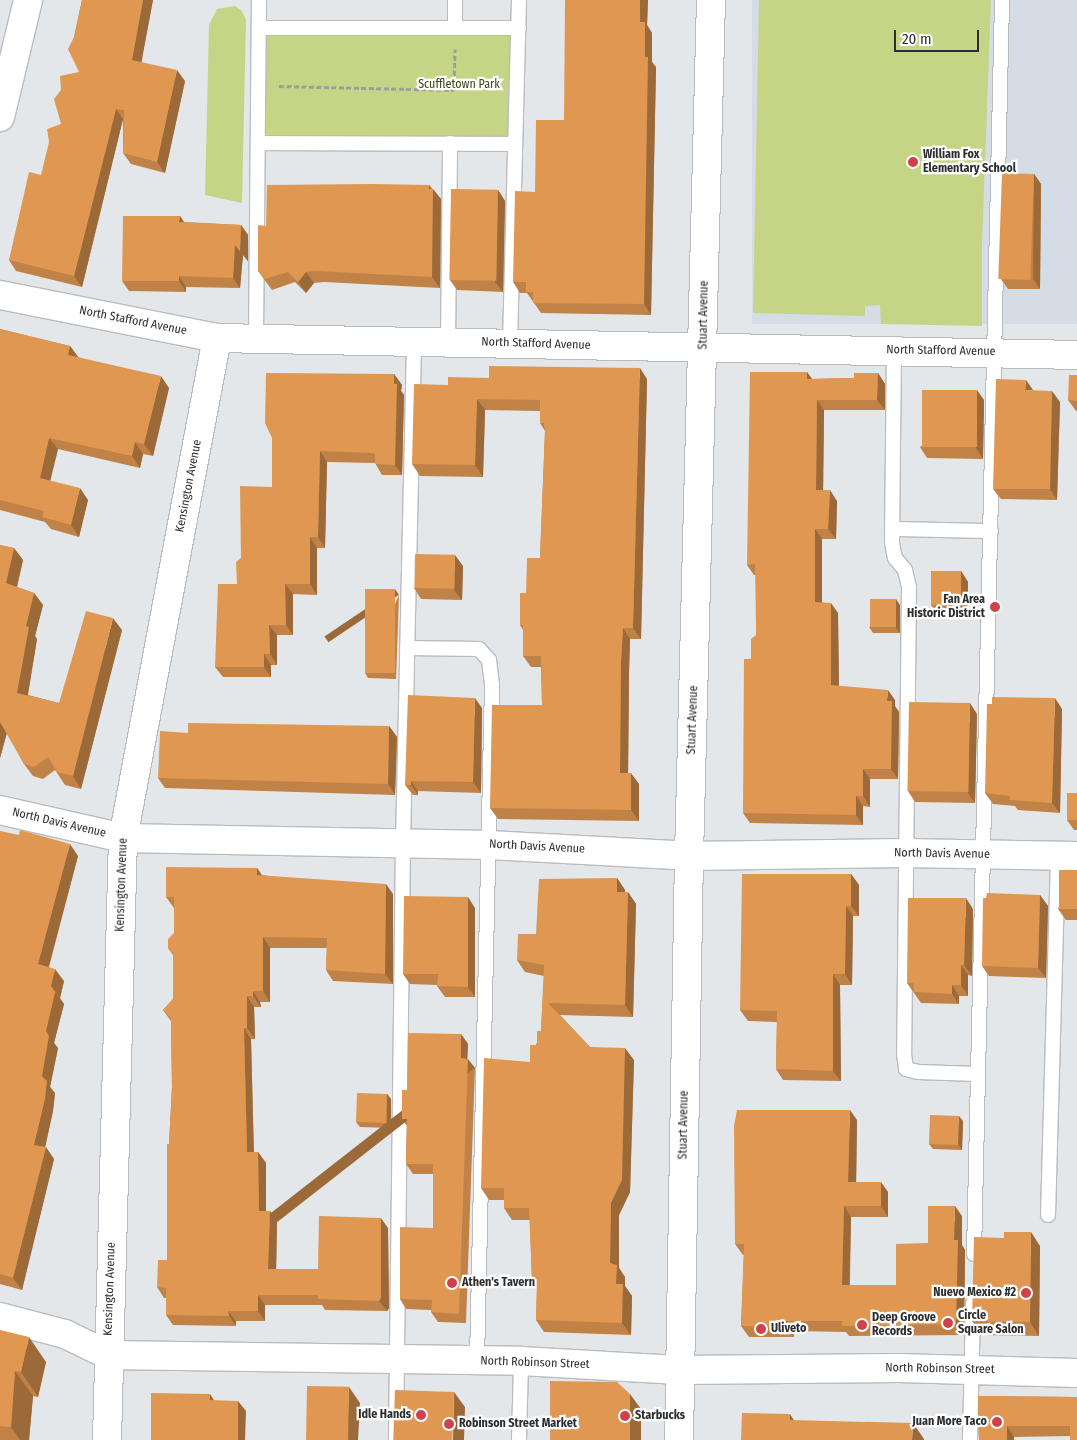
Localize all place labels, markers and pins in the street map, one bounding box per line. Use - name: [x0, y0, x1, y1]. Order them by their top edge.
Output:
- place label: William Fox Elementary School: [923, 148, 1016, 176]
- marker: William Fox Elementary School: [907, 156, 919, 168]
- place label: Fan Area Historic District: [907, 593, 985, 621]
- marker: Fan Area Historic District: [989, 601, 1001, 613]
- place label: Athen's Tavern: [462, 1276, 535, 1290]
- marker: Athen's Tavern: [446, 1277, 458, 1289]
- place label: Nuevo Mexico #2: [933, 1286, 1016, 1300]
- marker: Nuevo Mexico #2: [1020, 1287, 1032, 1299]
- place label: Circle Square Salon: [958, 1309, 1024, 1337]
- place label: Deep Groove Records: [872, 1311, 936, 1339]
- marker: Circle Square Salon: [942, 1317, 954, 1329]
- marker: Deep Groove Records: [856, 1319, 868, 1331]
- place label: Uliveto: [771, 1322, 806, 1336]
- marker: Uliveto: [755, 1323, 767, 1335]
- place label: Idle Hands: [358, 1408, 411, 1422]
- marker: Idle Hands: [415, 1409, 427, 1421]
- place label: Starbucks: [635, 1409, 685, 1423]
- marker: Starbucks: [619, 1410, 631, 1422]
- place label: Juan More Taco: [912, 1415, 987, 1429]
- marker: Juan More Taco: [991, 1416, 1003, 1428]
- place label: Robinson Street Market: [459, 1417, 577, 1431]
- marker: Robinson Street Market: [443, 1418, 455, 1430]

